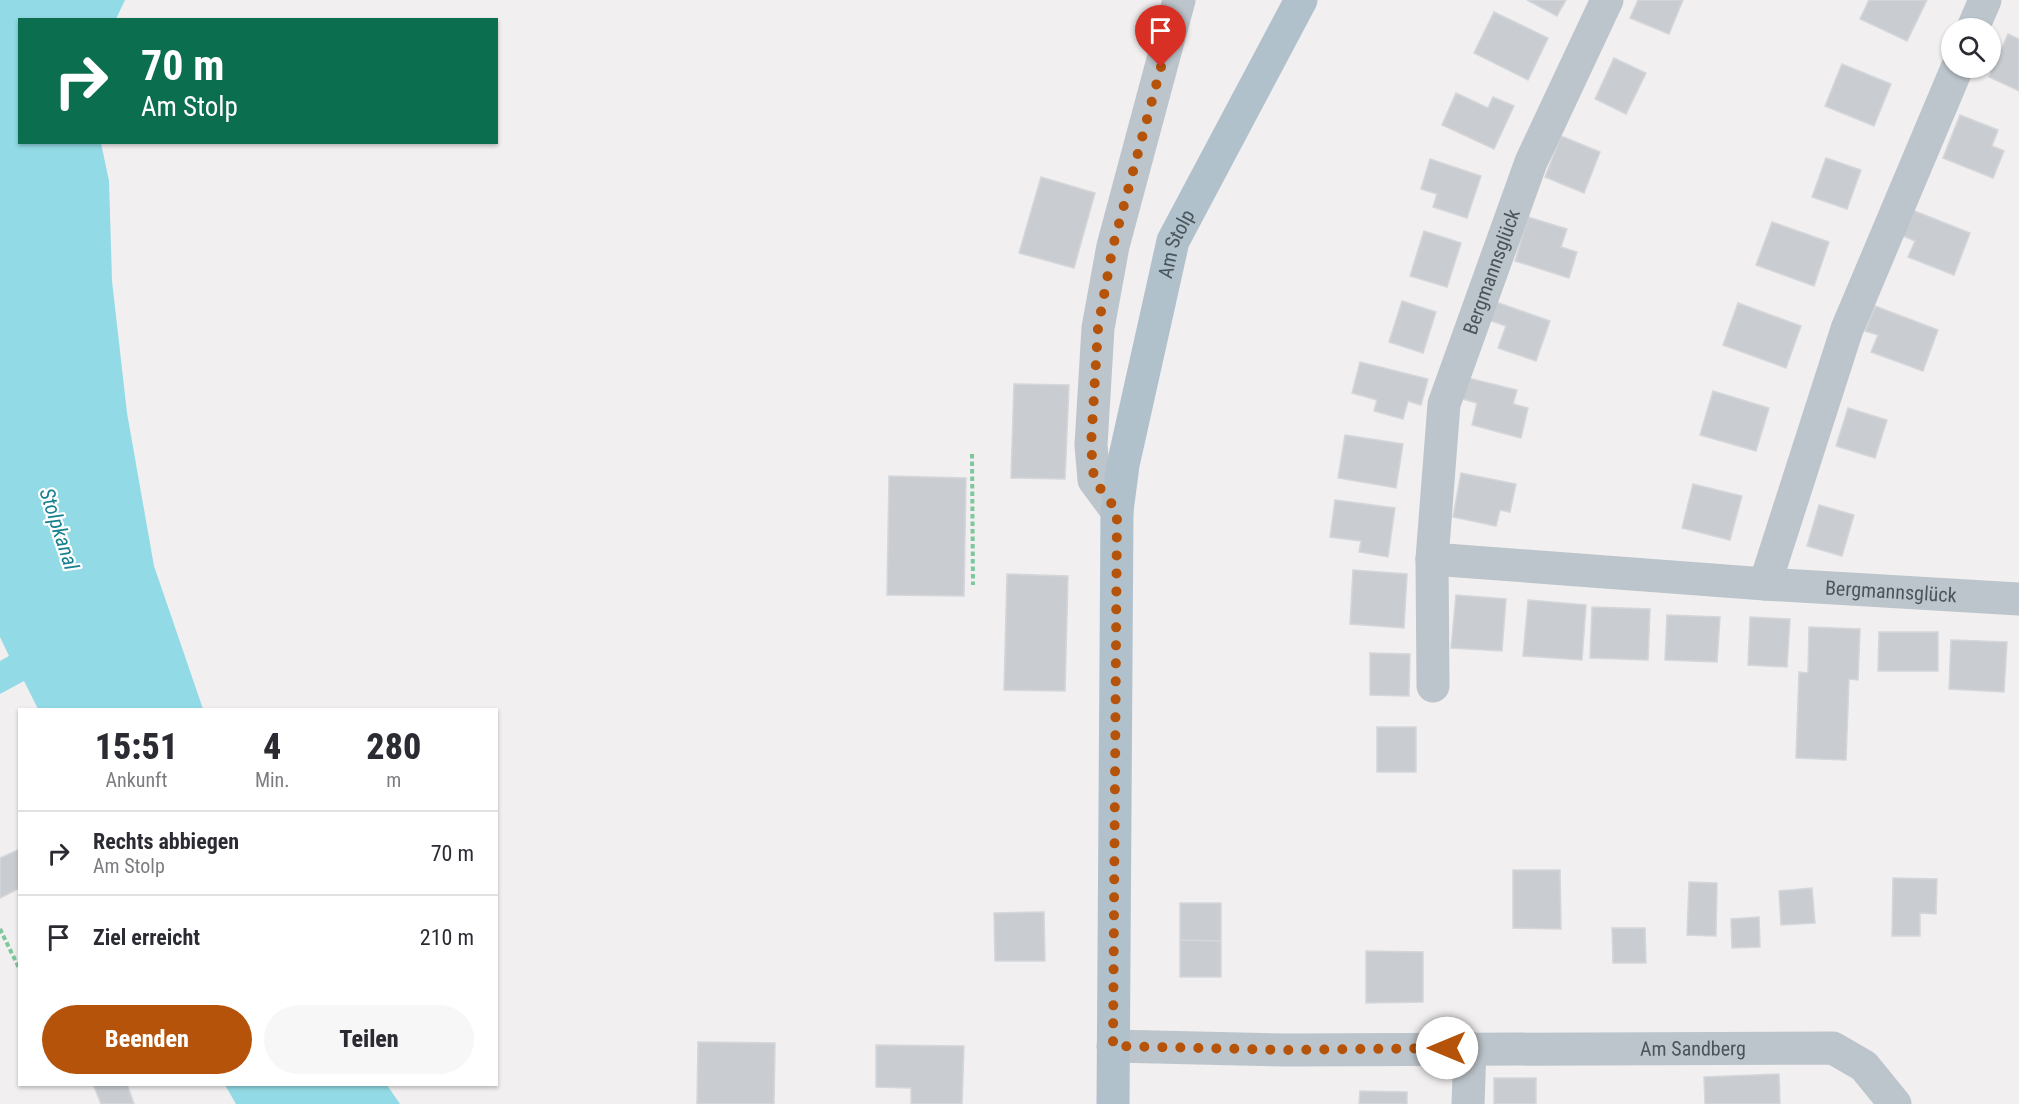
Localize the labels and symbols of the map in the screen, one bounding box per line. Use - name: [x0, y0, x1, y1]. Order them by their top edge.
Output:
- pin: [1135, 5, 1186, 67]
- street label: Am Stolp: [1153, 205, 1200, 281]
- street label: Bergmannsglück: [1458, 206, 1525, 338]
- water label: Stolpkanal: [35, 485, 84, 573]
- street label: Bergmannsglück: [1824, 576, 1957, 607]
- position arrow: [1415, 1016, 1479, 1080]
- street label: Am Sandberg: [1640, 1036, 1746, 1061]

